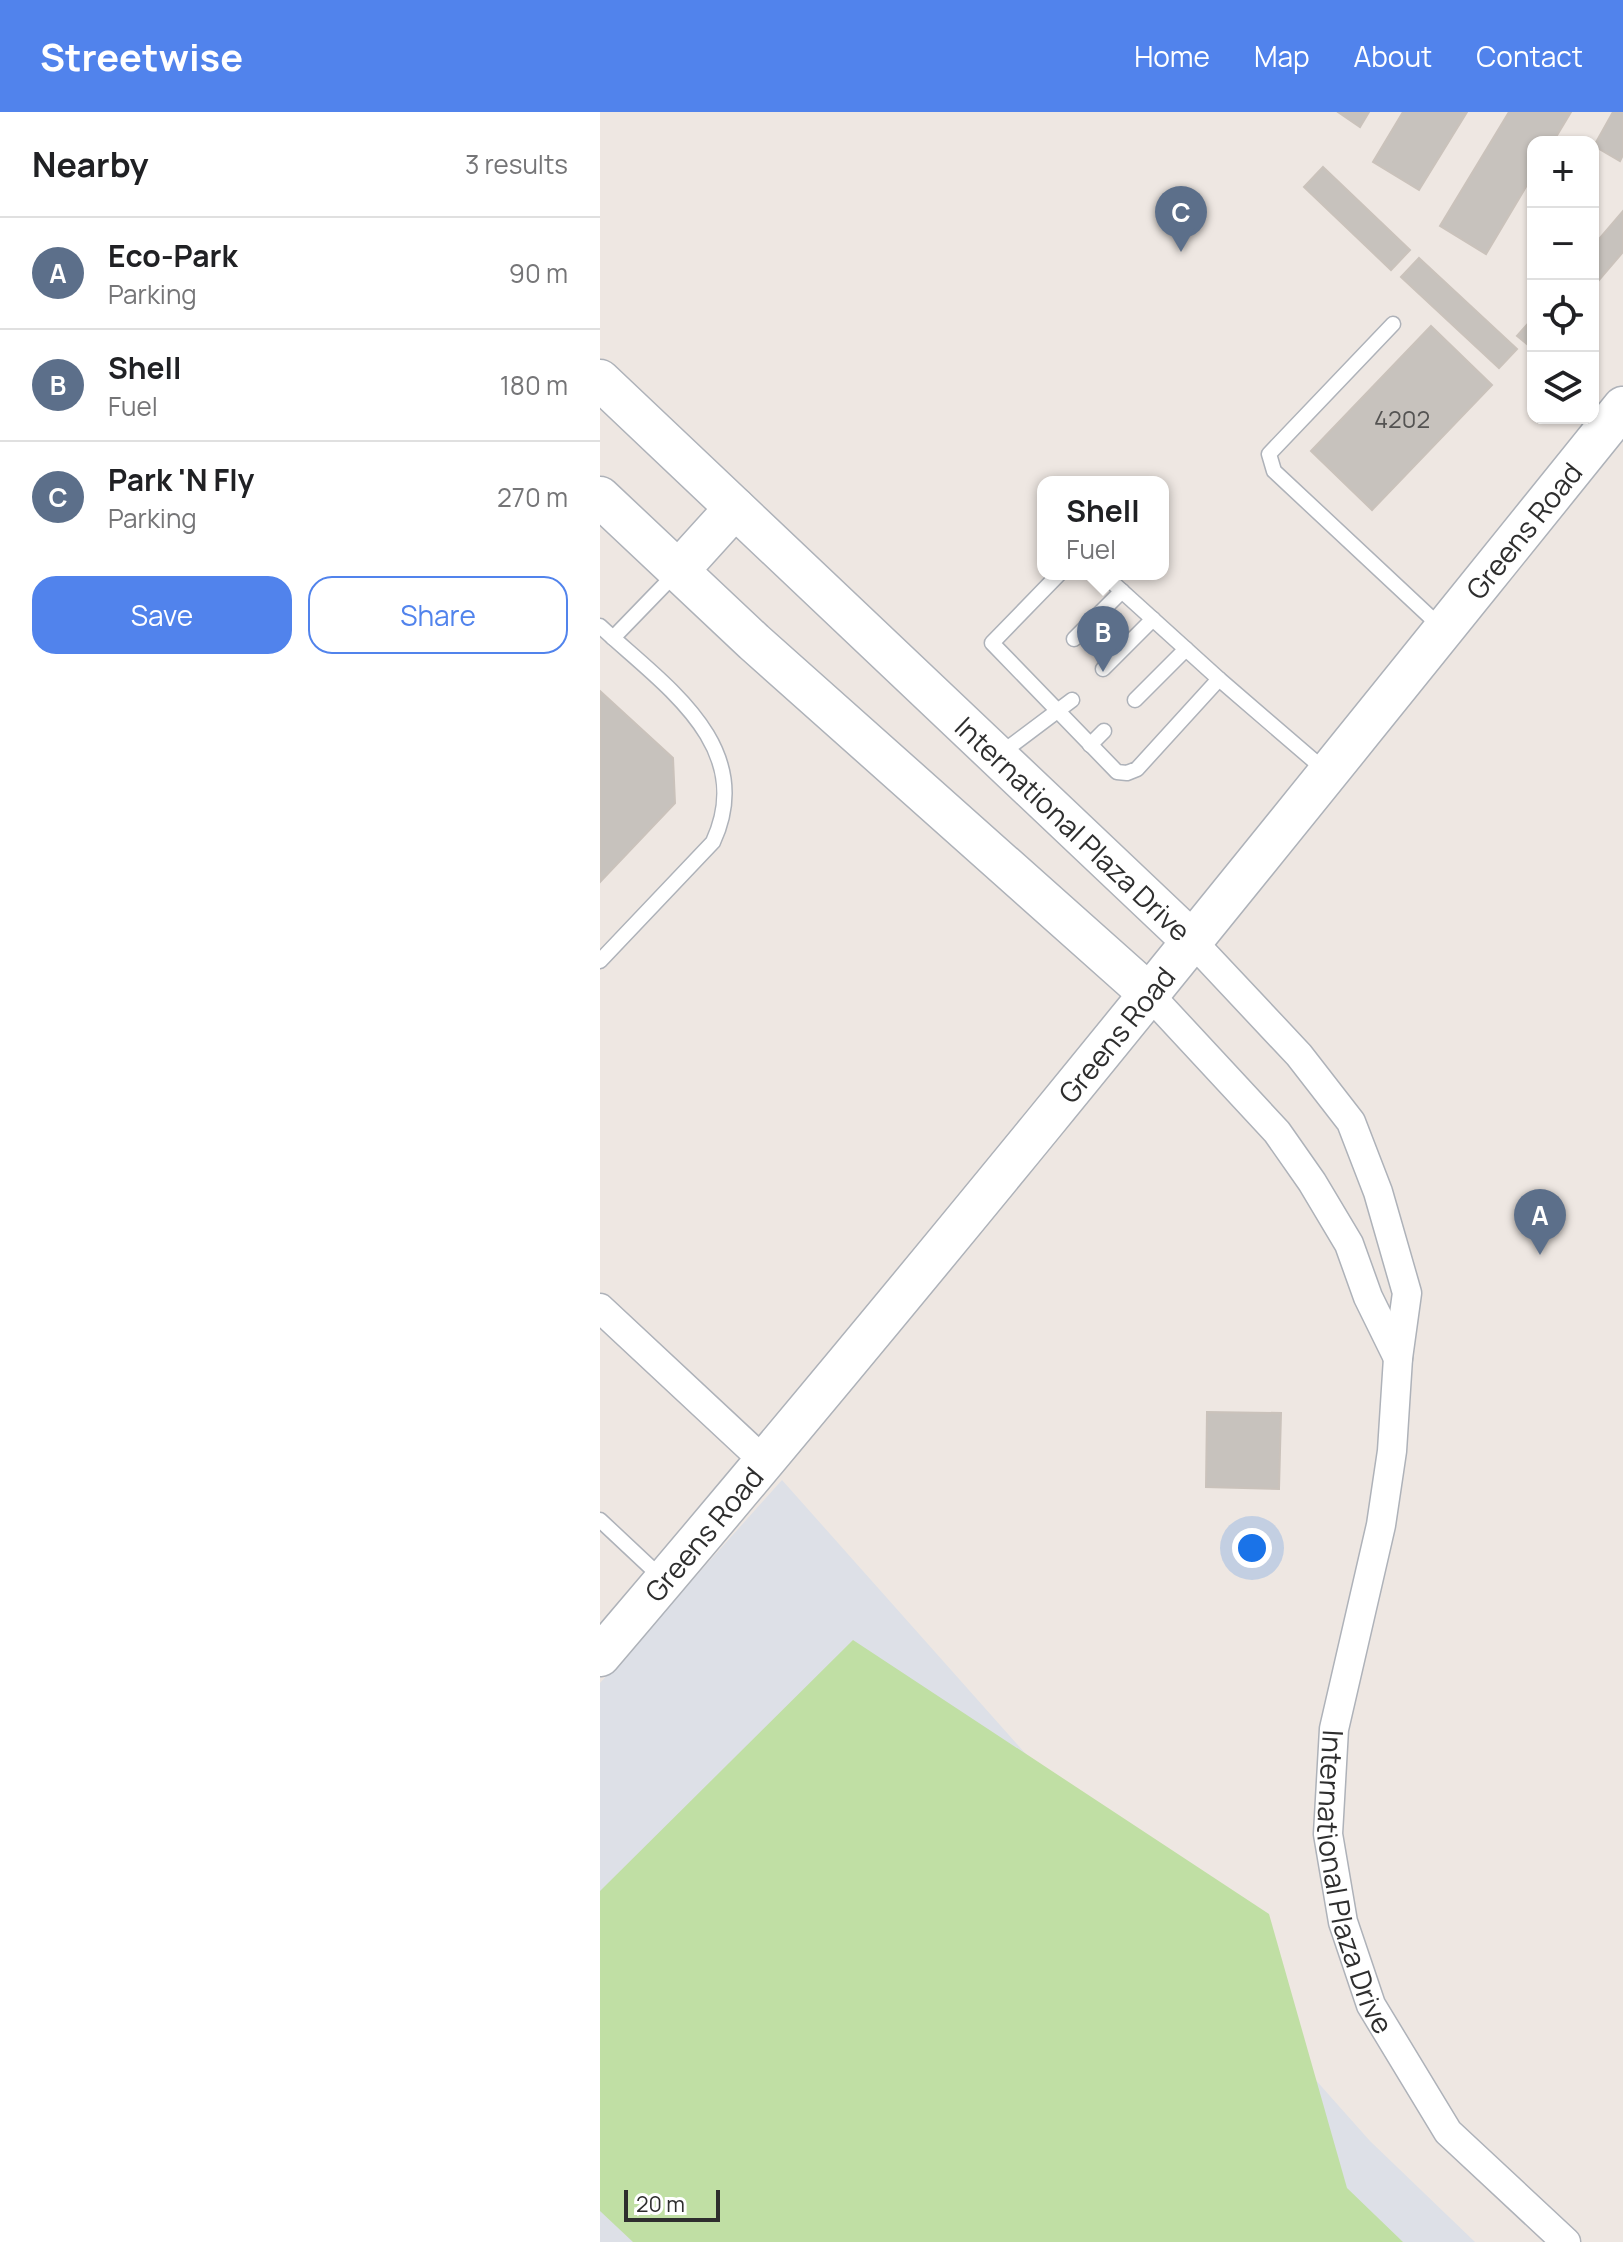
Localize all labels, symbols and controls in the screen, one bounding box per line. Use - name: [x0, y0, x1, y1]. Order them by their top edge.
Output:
- text: Streetwise: [40, 30, 243, 82]
- text: Home: [1134, 37, 1210, 75]
- text: Map: [1254, 37, 1310, 75]
- text: About: [1354, 37, 1432, 75]
- text: Contact: [1476, 37, 1583, 75]
- map controls: [1527, 136, 1599, 424]
- button: +: [1527, 136, 1599, 208]
- text: Nearby: [32, 141, 148, 187]
- text: 3 results: [465, 146, 568, 182]
- pin: C: [1155, 186, 1207, 252]
- button: −: [1527, 208, 1599, 280]
- text: Eco-Park: [108, 235, 238, 276]
- text: A: [49, 255, 67, 291]
- text: 90 m: [509, 255, 568, 291]
- text: Parking: [108, 276, 197, 312]
- button: locate: [1527, 280, 1599, 352]
- text: Shell: [108, 347, 181, 388]
- button: layers: [1527, 352, 1599, 424]
- text: B: [50, 367, 66, 403]
- text: 180 m: [500, 367, 568, 403]
- text: Fuel: [108, 388, 158, 424]
- house number: 4202: [1374, 402, 1430, 435]
- street label: Greens Road: [1457, 454, 1590, 607]
- text: Park 'N Fly: [108, 459, 254, 500]
- popup: [1037, 476, 1169, 580]
- text: C: [48, 479, 68, 515]
- text: 270 m: [497, 479, 568, 515]
- text: Shell: [1066, 490, 1140, 531]
- text: Parking: [108, 500, 197, 536]
- text: Fuel: [1066, 531, 1116, 567]
- button: Save: [32, 576, 292, 654]
- button: Share: [308, 576, 568, 654]
- pin: B: [1077, 606, 1129, 672]
- street label: International Plaza Drive: [947, 708, 1199, 949]
- street label: Greens Road: [1049, 958, 1183, 1111]
- pin: A: [1514, 1189, 1566, 1255]
- street label: Greens Road: [636, 1459, 771, 1609]
- your location: [1232, 1528, 1272, 1568]
- street label: International Plaza Drive: [1309, 1729, 1403, 2040]
- scale bar: [624, 2186, 720, 2222]
- text: 20 m: [636, 2189, 685, 2219]

